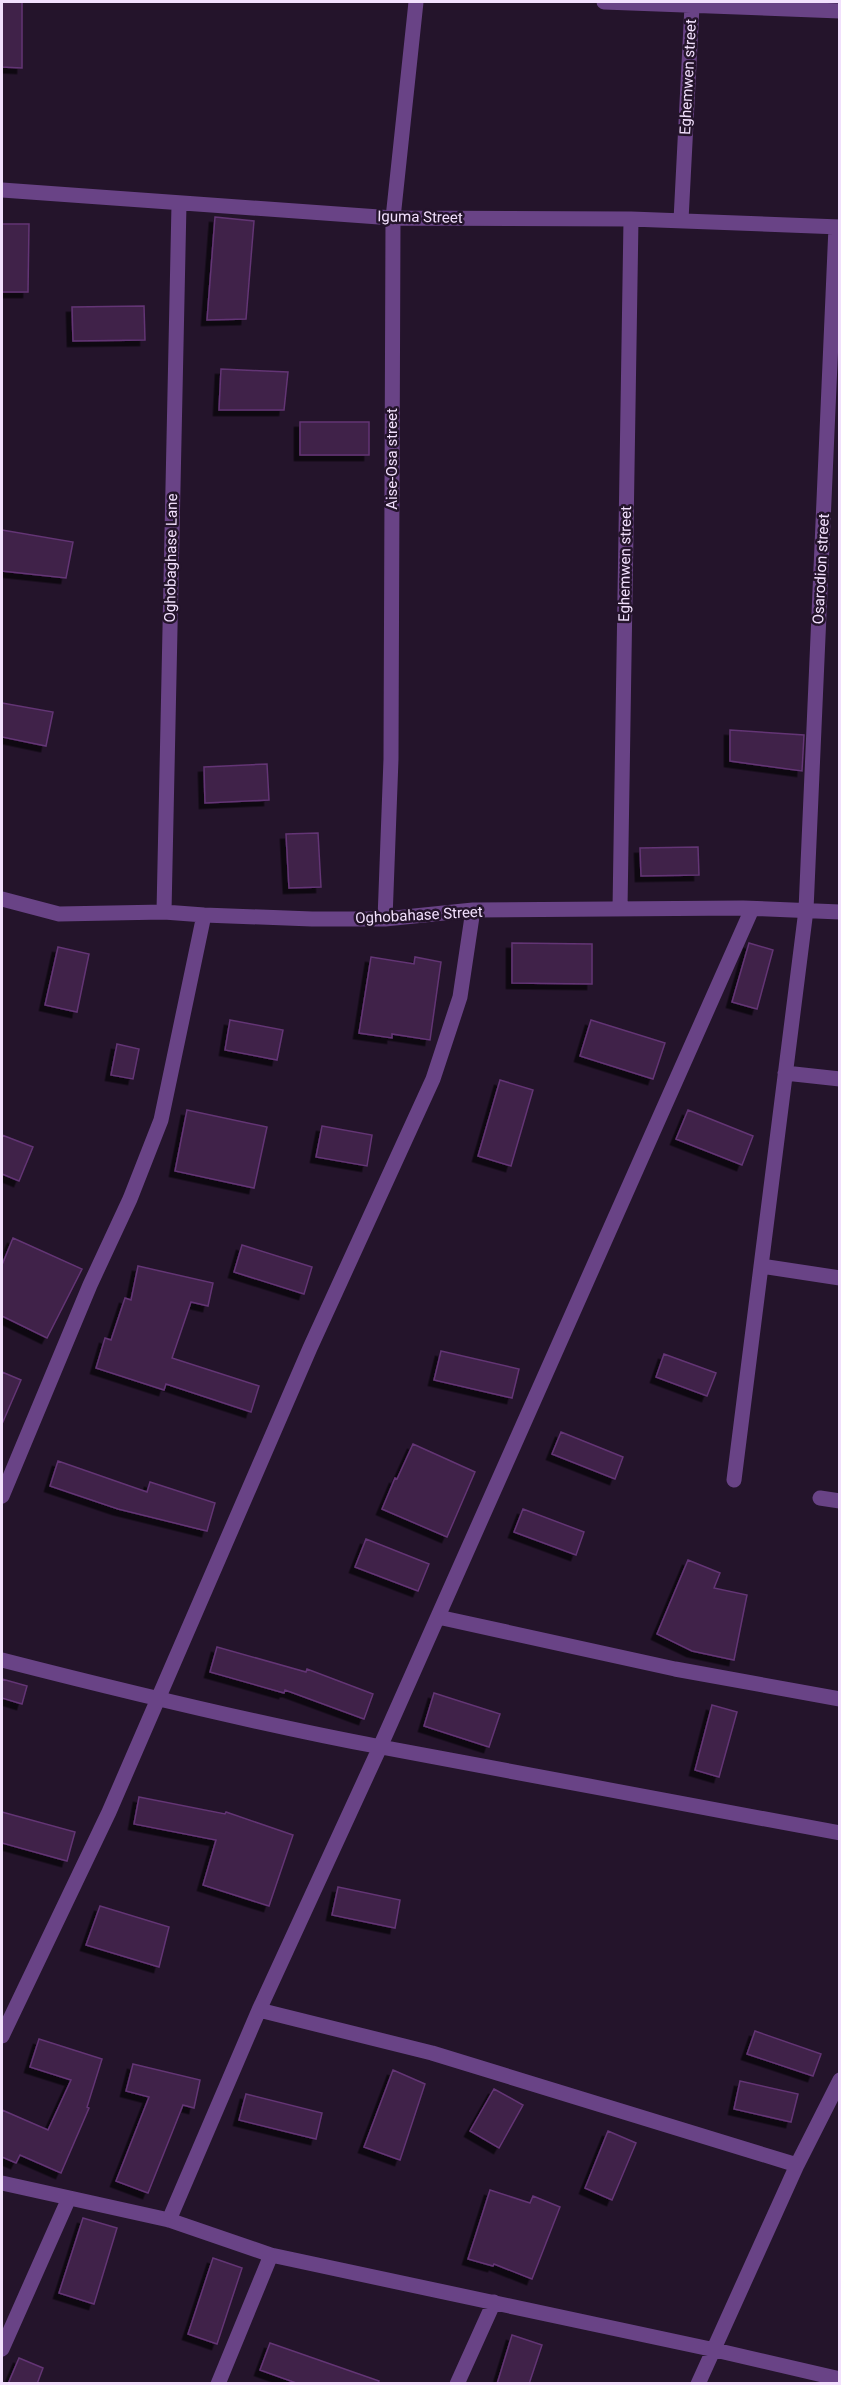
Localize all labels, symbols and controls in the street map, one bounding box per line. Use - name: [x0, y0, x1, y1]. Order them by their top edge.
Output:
- street label: Eghemwen street: [676, 19, 700, 135]
- street label: Iguma Street: [377, 207, 463, 227]
- street label: Aise-Osa street: [383, 408, 401, 510]
- street label: Oghobaghase Lane: [161, 493, 181, 623]
- street label: Eghemwen street: [615, 506, 635, 622]
- street label: Osarodion street: [809, 513, 833, 625]
- street label: Oghobahase Street: [355, 903, 483, 927]

